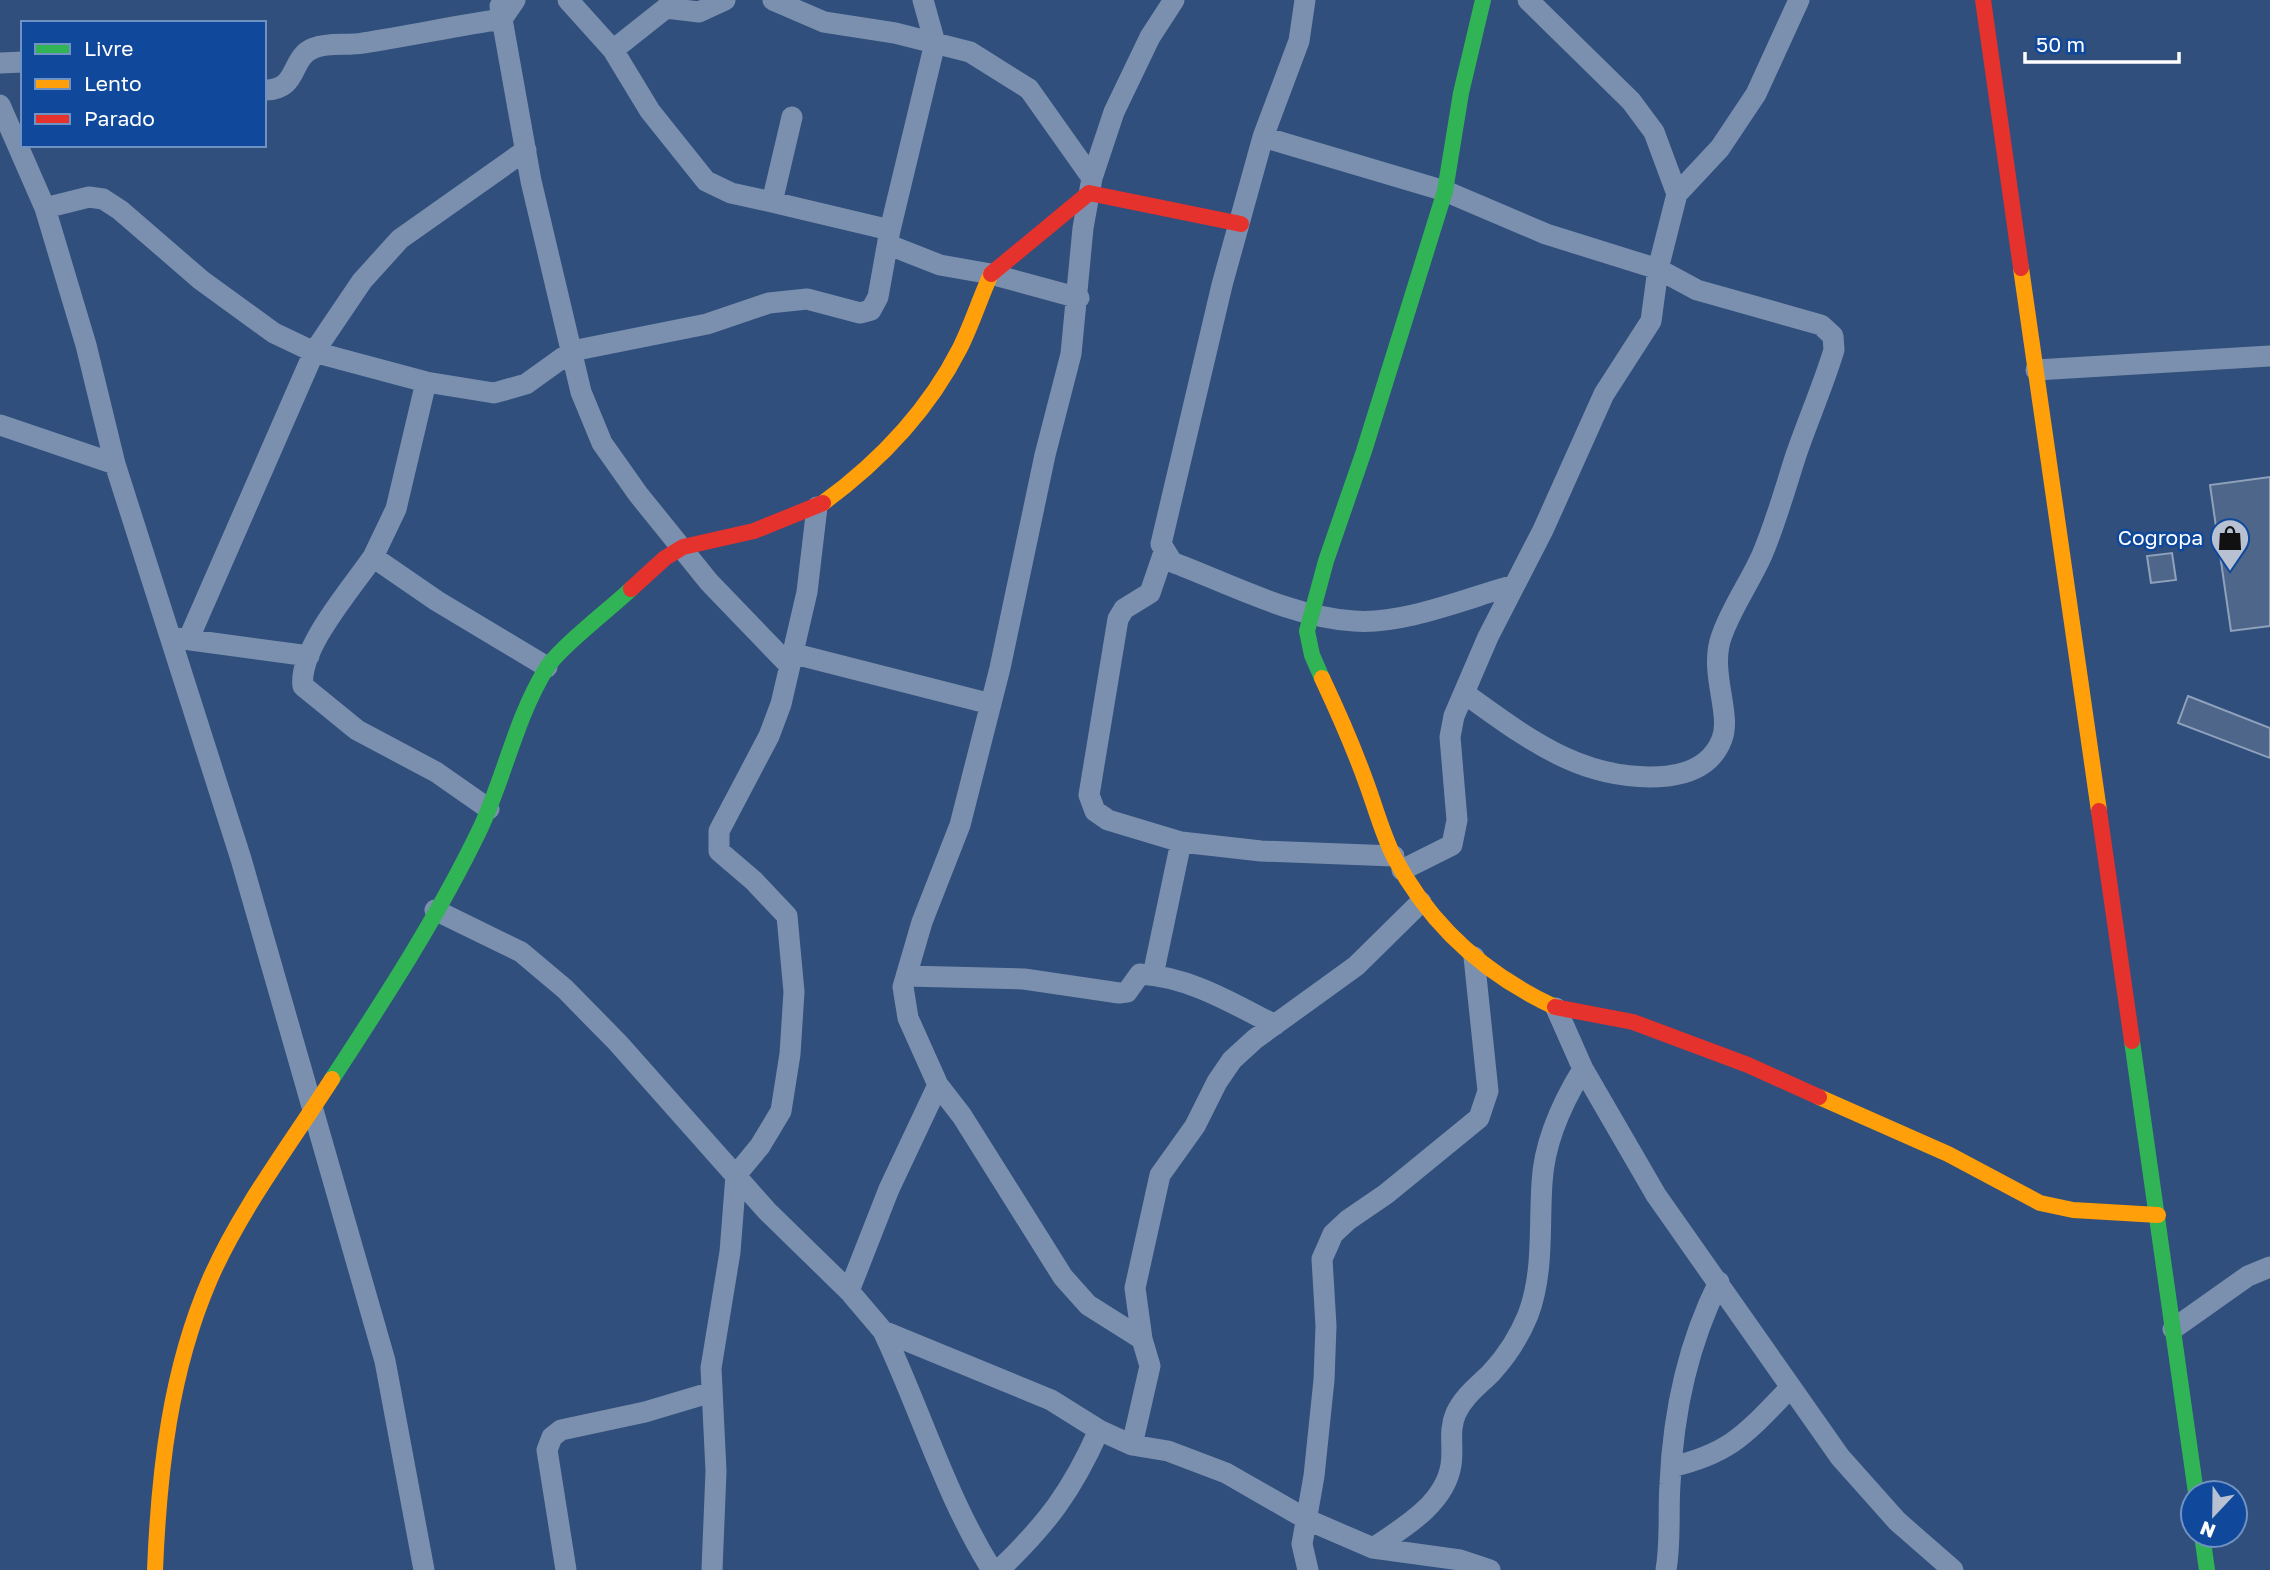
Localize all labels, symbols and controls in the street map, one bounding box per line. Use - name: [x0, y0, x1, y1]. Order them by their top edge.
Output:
- legend: [21, 21, 266, 147]
- scale bar: [2025, 21, 2179, 65]
- text: 50 m: [2036, 31, 2085, 57]
- text: Livre: [84, 35, 134, 61]
- text: Lento: [84, 70, 142, 96]
- text: Parado: [84, 105, 155, 131]
- shop icon: Cogropa: [2209, 517, 2251, 572]
- place label: Cogropa: [2118, 524, 2203, 550]
- north arrow: [2179, 1479, 2249, 1549]
- text: N: [2196, 1517, 2218, 1544]

